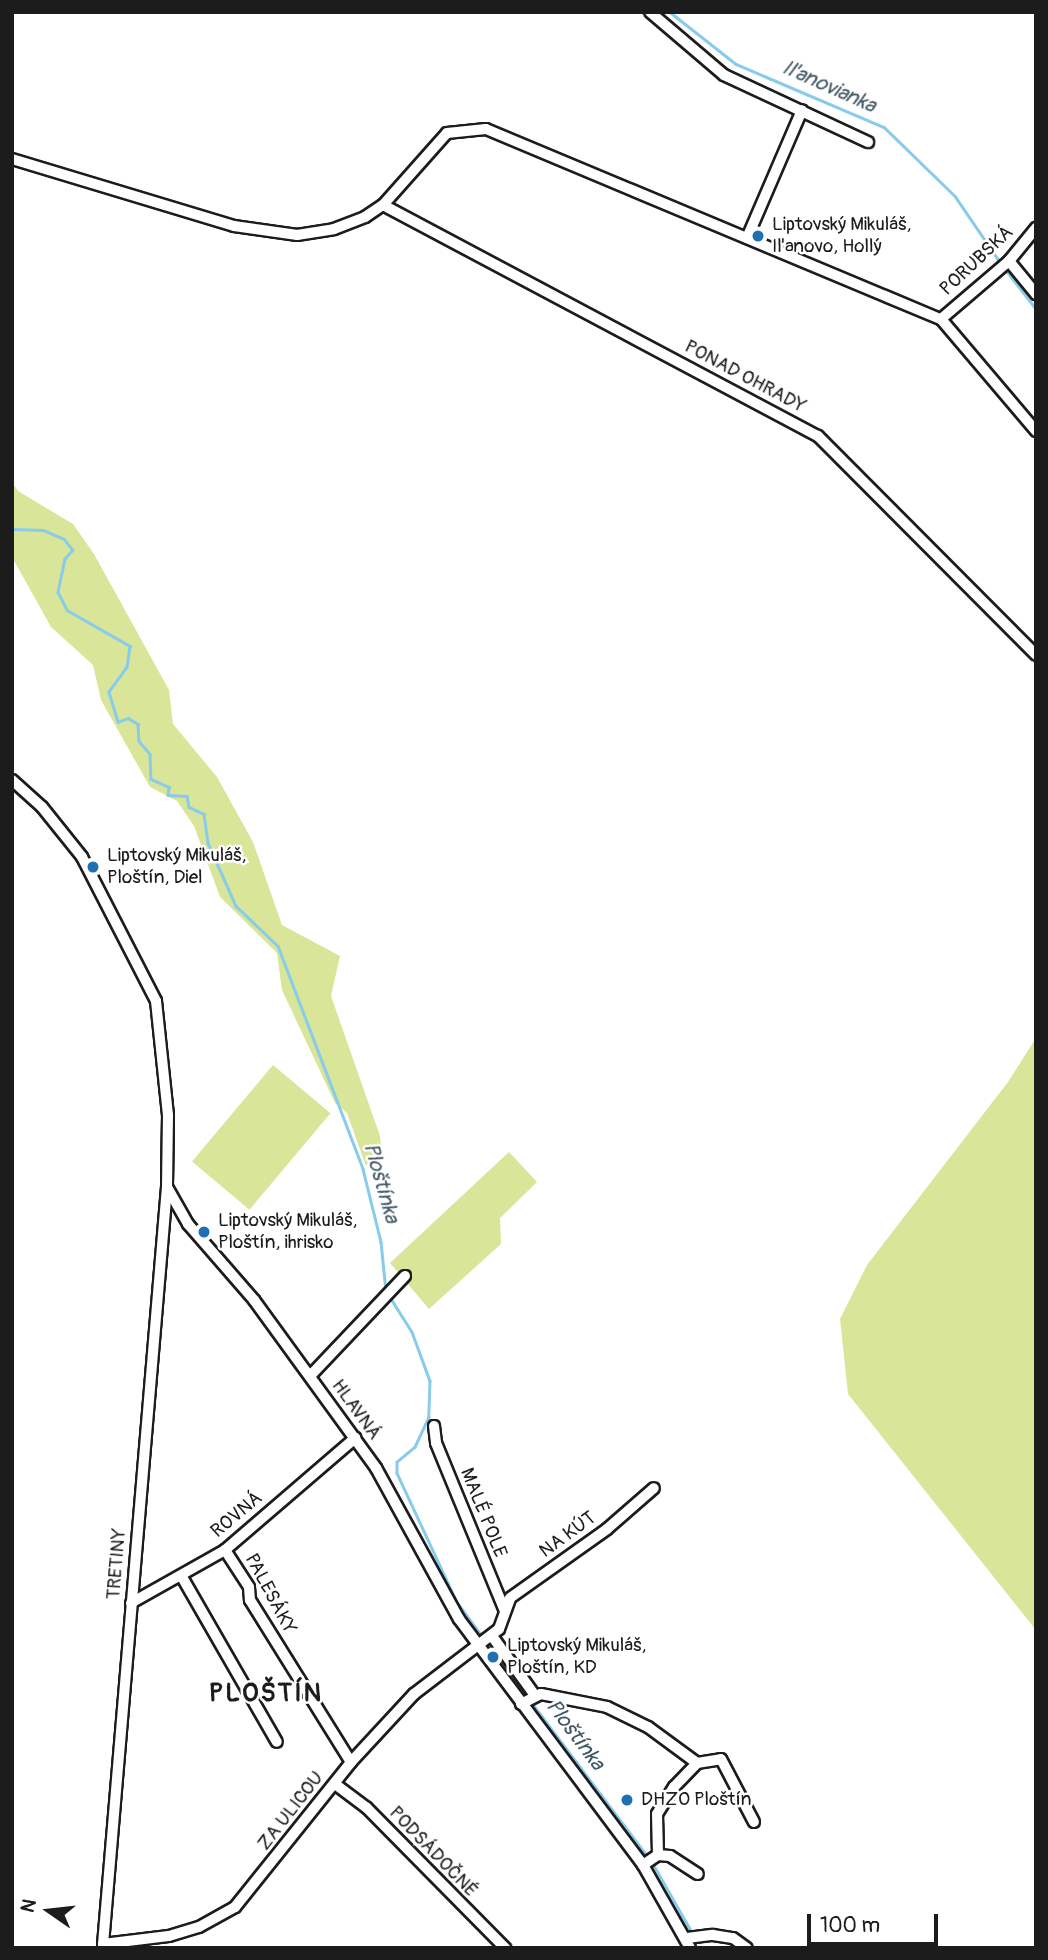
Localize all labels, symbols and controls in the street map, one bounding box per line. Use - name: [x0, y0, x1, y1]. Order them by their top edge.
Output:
- water label: Iľanovianka: [778, 55, 880, 119]
- place label: Liptovský Mikuláš, Iľanovo, Hollý: [772, 214, 911, 258]
- street label: PORUBSKÁ: [936, 221, 1018, 301]
- marker: Liptovský Mikuláš, Iľanovo, Hollý: [750, 228, 766, 244]
- street label: PONAD OHRADY: [680, 335, 810, 419]
- place label: Liptovský Mikuláš, Ploštín, Diel: [107, 845, 246, 889]
- marker: Liptovský Mikuláš, Ploštín, Diel: [85, 859, 101, 875]
- water label: Ploštínka: [358, 1140, 404, 1226]
- place label: Liptovský Mikuláš, Ploštín, ihrisko: [218, 1210, 357, 1254]
- marker: Liptovský Mikuláš, Ploštín, ihrisko: [196, 1224, 212, 1240]
- street label: HLAVNÁ: [326, 1375, 386, 1445]
- street label: MALÉ POLE: [455, 1465, 511, 1561]
- street label: ROVNÁ: [207, 1487, 267, 1543]
- street label: NA KÚT: [535, 1507, 601, 1563]
- street label: TRETINY: [103, 1528, 131, 1600]
- street label: PALESÁKY: [239, 1550, 301, 1638]
- place label: Liptovský Mikuláš, Ploštín, KD: [507, 1635, 646, 1679]
- marker: Liptovský Mikuláš, Ploštín, KD: [485, 1649, 501, 1665]
- district label: PLOŠTÍN: [210, 1678, 322, 1710]
- water label: Ploštínka: [540, 1695, 610, 1775]
- street label: ZA ULICOU: [253, 1767, 329, 1855]
- place label: DHZO Ploštín: [641, 1789, 752, 1811]
- marker: DHZO Ploštín: [619, 1792, 635, 1808]
- street label: PODSÁDOČNÉ: [384, 1802, 482, 1902]
- north arrow: [14, 1876, 84, 1946]
- text: N: [15, 1897, 42, 1915]
- scale bar: [810, 1900, 941, 1944]
- text: 100 m: [820, 1912, 880, 1939]

